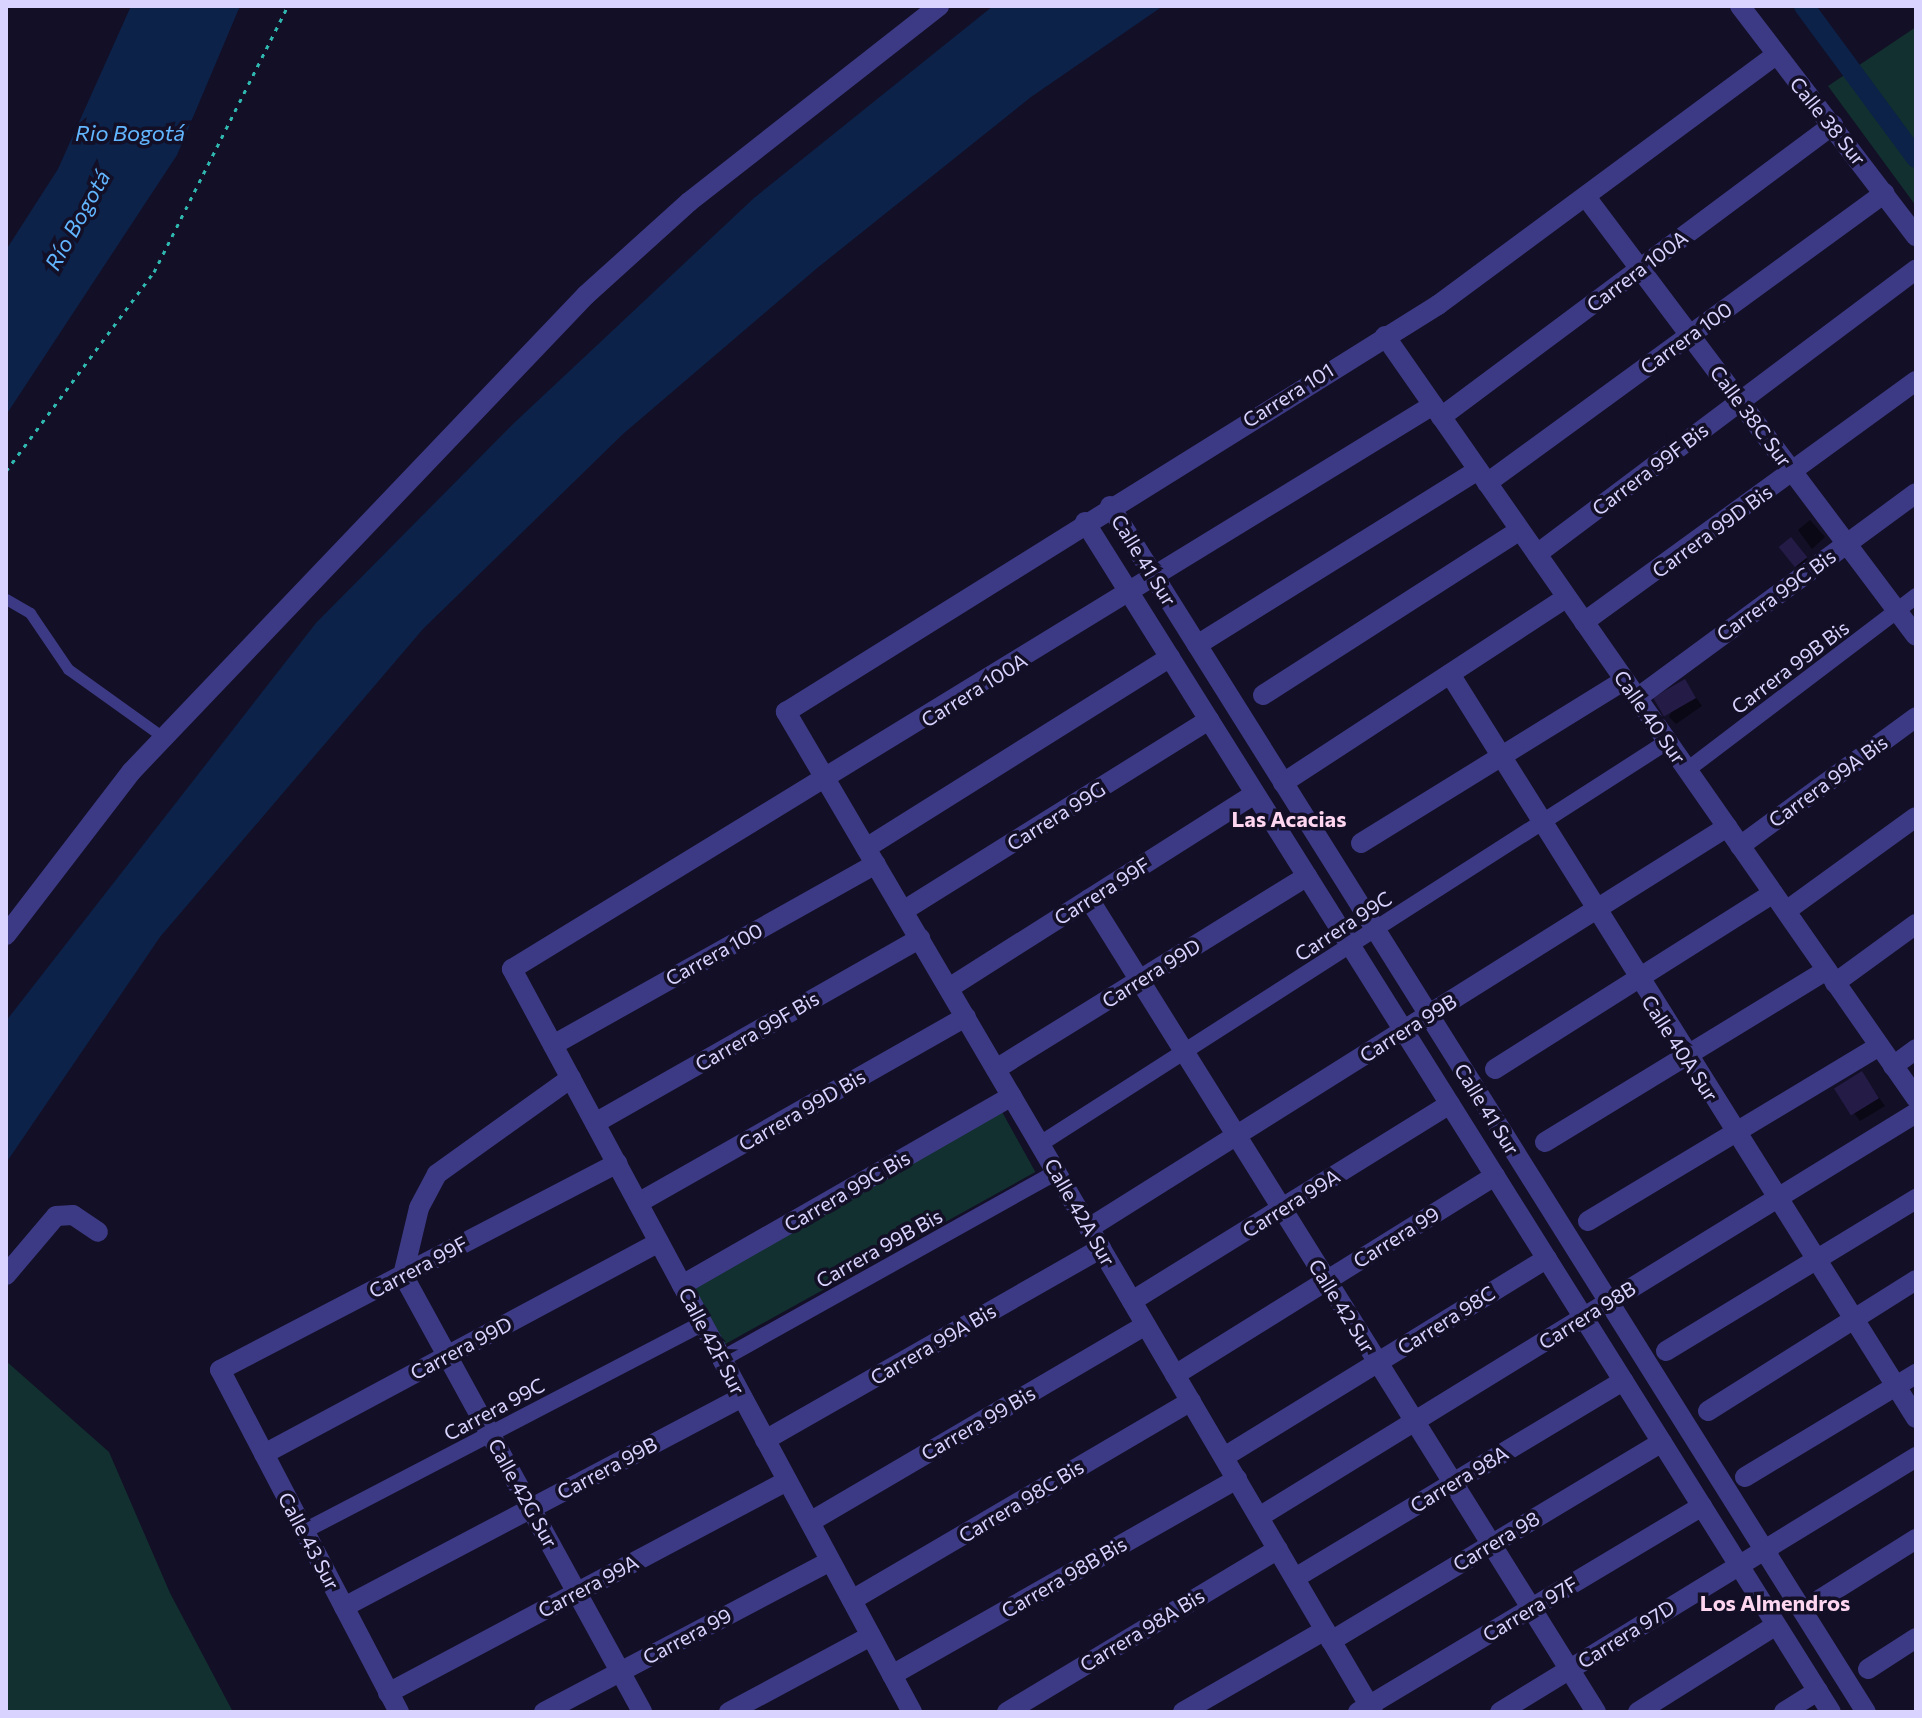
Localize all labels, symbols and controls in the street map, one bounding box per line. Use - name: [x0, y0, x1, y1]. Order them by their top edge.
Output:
- street label: Calle 38 Sur: [1785, 72, 1871, 170]
- water label: Rio Bogotá: [75, 120, 185, 146]
- water label: Río Bogotá: [39, 166, 115, 274]
- street label: Carrera 100A: [1582, 225, 1692, 317]
- street label: Carrera 100: [1636, 297, 1736, 379]
- street label: Carrera 101: [1238, 358, 1338, 432]
- street label: Calle 38C Sur: [1705, 361, 1797, 471]
- street label: Carrera 99F Bis: [1587, 418, 1713, 520]
- street label: Carrera 99D Bis: [1647, 479, 1777, 583]
- street label: Calle 41 Sur: [1106, 510, 1182, 610]
- street label: Carrera 99C Bis: [1712, 544, 1840, 646]
- street label: Carrera 99B Bis: [1727, 615, 1853, 719]
- street label: Carrera 100A: [917, 648, 1031, 732]
- street label: Calle 40 Sur: [1609, 666, 1691, 768]
- street label: Carrera 99A Bis: [1764, 730, 1892, 832]
- street label: Carrera 99G: [1002, 776, 1110, 856]
- district label: Las Acacias: [1232, 806, 1346, 832]
- street label: Carrera 99F: [1050, 852, 1154, 930]
- street label: Carrera 99C: [1290, 886, 1396, 966]
- street label: Carrera 100: [661, 918, 767, 990]
- street label: Carrera 99D: [1097, 933, 1205, 1013]
- street label: Carrera 99F Bis: [691, 986, 823, 1076]
- street label: Carrera 99B: [1355, 989, 1461, 1067]
- street label: Calle 40A Sur: [1637, 990, 1723, 1106]
- street label: Calle 41 Sur: [1449, 1059, 1525, 1159]
- street label: Carrera 99D Bis: [734, 1064, 870, 1156]
- street label: Carrera 99C Bis: [780, 1145, 914, 1237]
- street label: Calle 42A Sur: [1040, 1154, 1120, 1270]
- street label: Carrera 99A: [1238, 1164, 1344, 1242]
- street label: Carrera 99: [1349, 1201, 1443, 1273]
- street label: Carrera 99B Bis: [812, 1203, 946, 1293]
- street label: Carrera 99F: [365, 1231, 471, 1303]
- street label: Calle 42 Sur: [1304, 1255, 1380, 1357]
- street label: Carrera 98B: [1534, 1276, 1640, 1354]
- street label: Carrera 98C: [1393, 1281, 1499, 1359]
- street label: Calle 42F Sur: [674, 1283, 750, 1399]
- street label: Carrera 99A Bis: [866, 1298, 1000, 1390]
- street label: Carrera 99D: [406, 1311, 516, 1385]
- street label: Carrera 99C: [440, 1372, 548, 1446]
- street label: Carrera 99 Bis: [917, 1381, 1039, 1465]
- street label: Carrera 99B: [553, 1432, 661, 1504]
- street label: Calle 42G Sur: [483, 1434, 563, 1552]
- street label: Carrera 98A: [1406, 1440, 1512, 1518]
- street label: Carrera 98C Bis: [954, 1454, 1088, 1548]
- street label: Calle 43 Sur: [273, 1488, 345, 1594]
- street label: Carrera 98: [1448, 1506, 1544, 1576]
- street label: Carrera 98B Bis: [997, 1531, 1131, 1623]
- street label: Carrera 99A: [534, 1550, 642, 1622]
- street label: Carrera 97F: [1478, 1571, 1582, 1647]
- street label: Carrera 98A Bis: [1075, 1583, 1209, 1677]
- district label: Los Almendros: [1700, 1590, 1850, 1616]
- street label: Carrera 97D: [1573, 1595, 1679, 1673]
- street label: Carrera 99: [639, 1603, 735, 1669]

